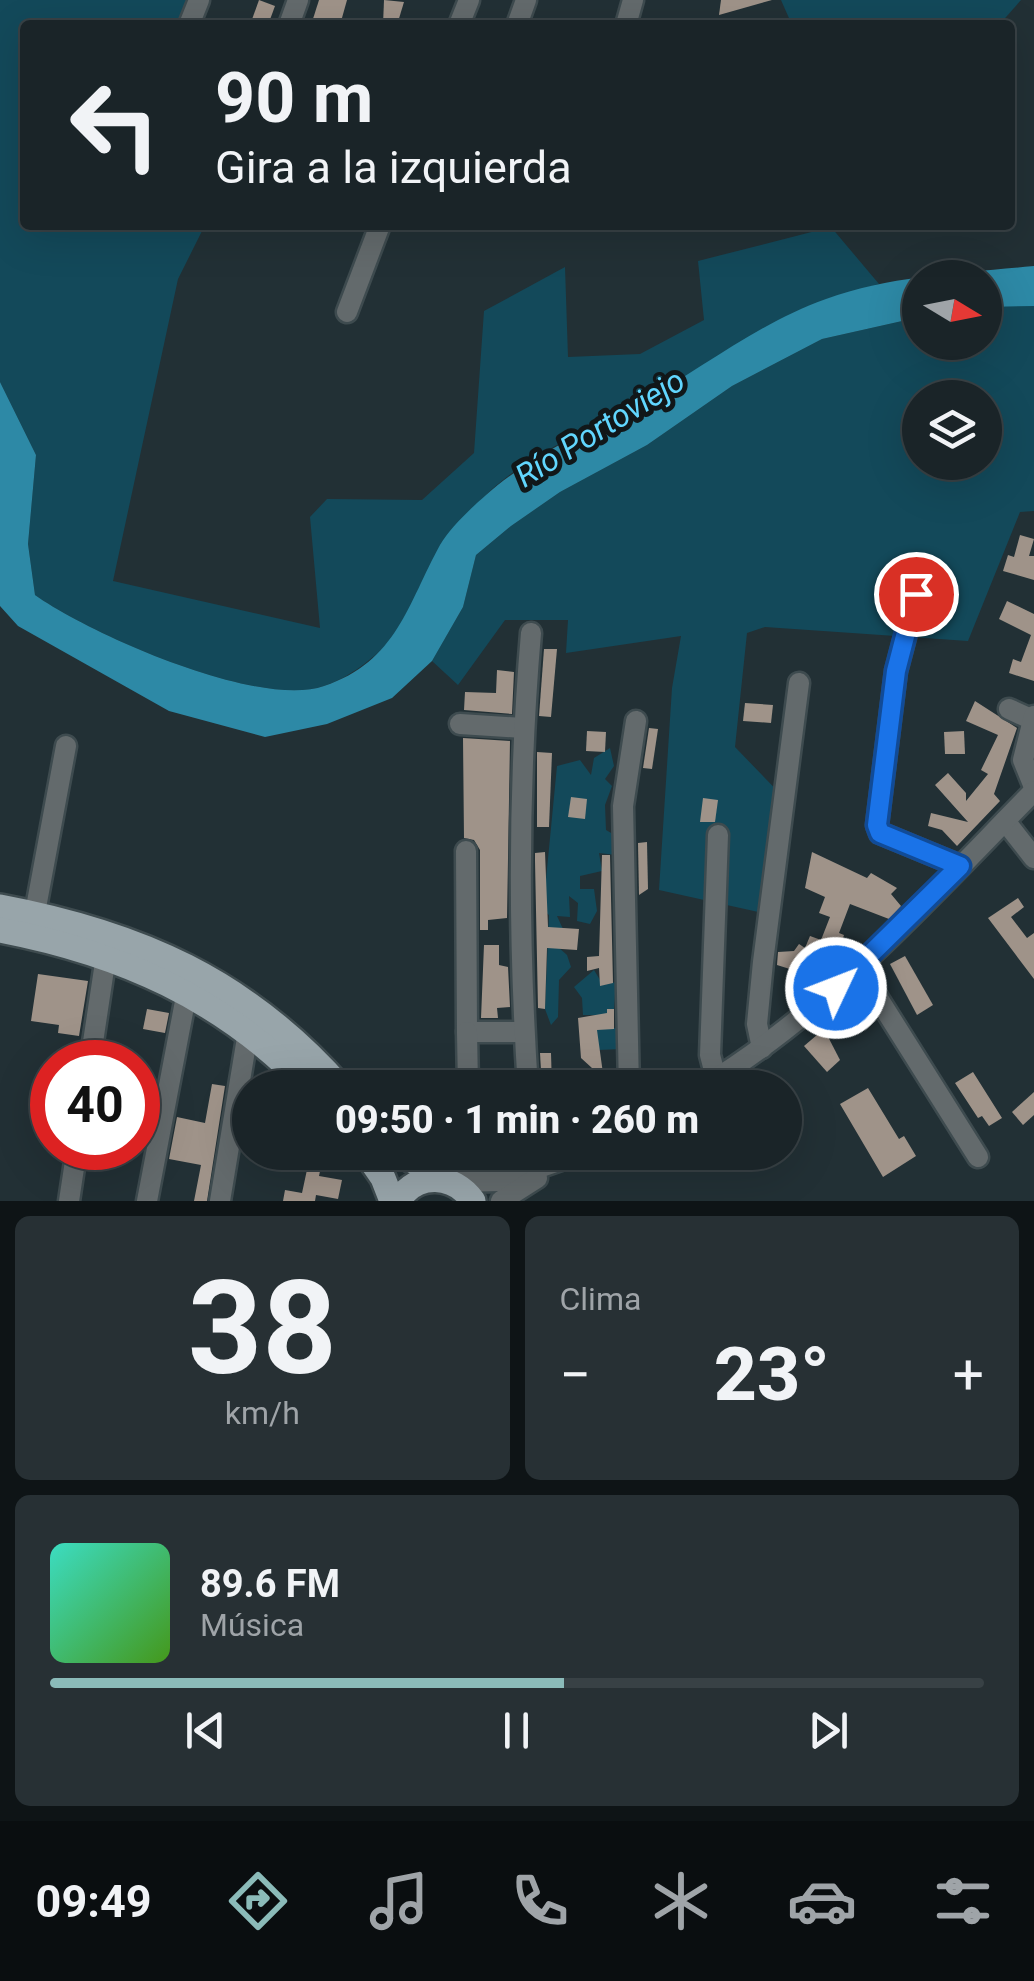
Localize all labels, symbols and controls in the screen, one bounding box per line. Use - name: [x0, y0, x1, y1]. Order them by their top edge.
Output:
- text: 90 m: [215, 57, 373, 139]
- icon: left: [50, 60, 180, 190]
- text: Gira a la izquierda: [215, 141, 572, 194]
- north arrow: [902, 260, 1002, 360]
- map controls: [902, 260, 1002, 480]
- water label: Río Portoviejo: [508, 361, 692, 495]
- button: layers: [902, 380, 1002, 480]
- pin: [874, 552, 959, 637]
- icon: arrive: [889, 567, 944, 622]
- position arrow: [784, 936, 888, 1040]
- speed limit sign: 40: [30, 1040, 160, 1170]
- text: 09:50 · 1 min · 260 m: [335, 1098, 699, 1142]
- text: 38: [188, 1252, 337, 1405]
- text: Clima: [560, 1280, 641, 1318]
- text: 23°: [714, 1330, 830, 1418]
- text: −: [560, 1343, 591, 1407]
- text: +: [953, 1343, 984, 1407]
- text: km/h: [225, 1394, 300, 1432]
- text: 89.6 FM: [200, 1562, 340, 1606]
- text: Música: [200, 1606, 304, 1644]
- icon: previous: [178, 1703, 233, 1758]
- icon: pause: [489, 1703, 544, 1758]
- icon: next: [801, 1703, 856, 1758]
- icon: directions: [223, 1866, 293, 1936]
- icon: music: [364, 1866, 434, 1936]
- icon: phone: [505, 1866, 575, 1936]
- icon: climate: [646, 1866, 716, 1936]
- icon: car: [787, 1866, 857, 1936]
- icon: filters: [928, 1866, 998, 1936]
- text: 09:49: [36, 1875, 152, 1928]

